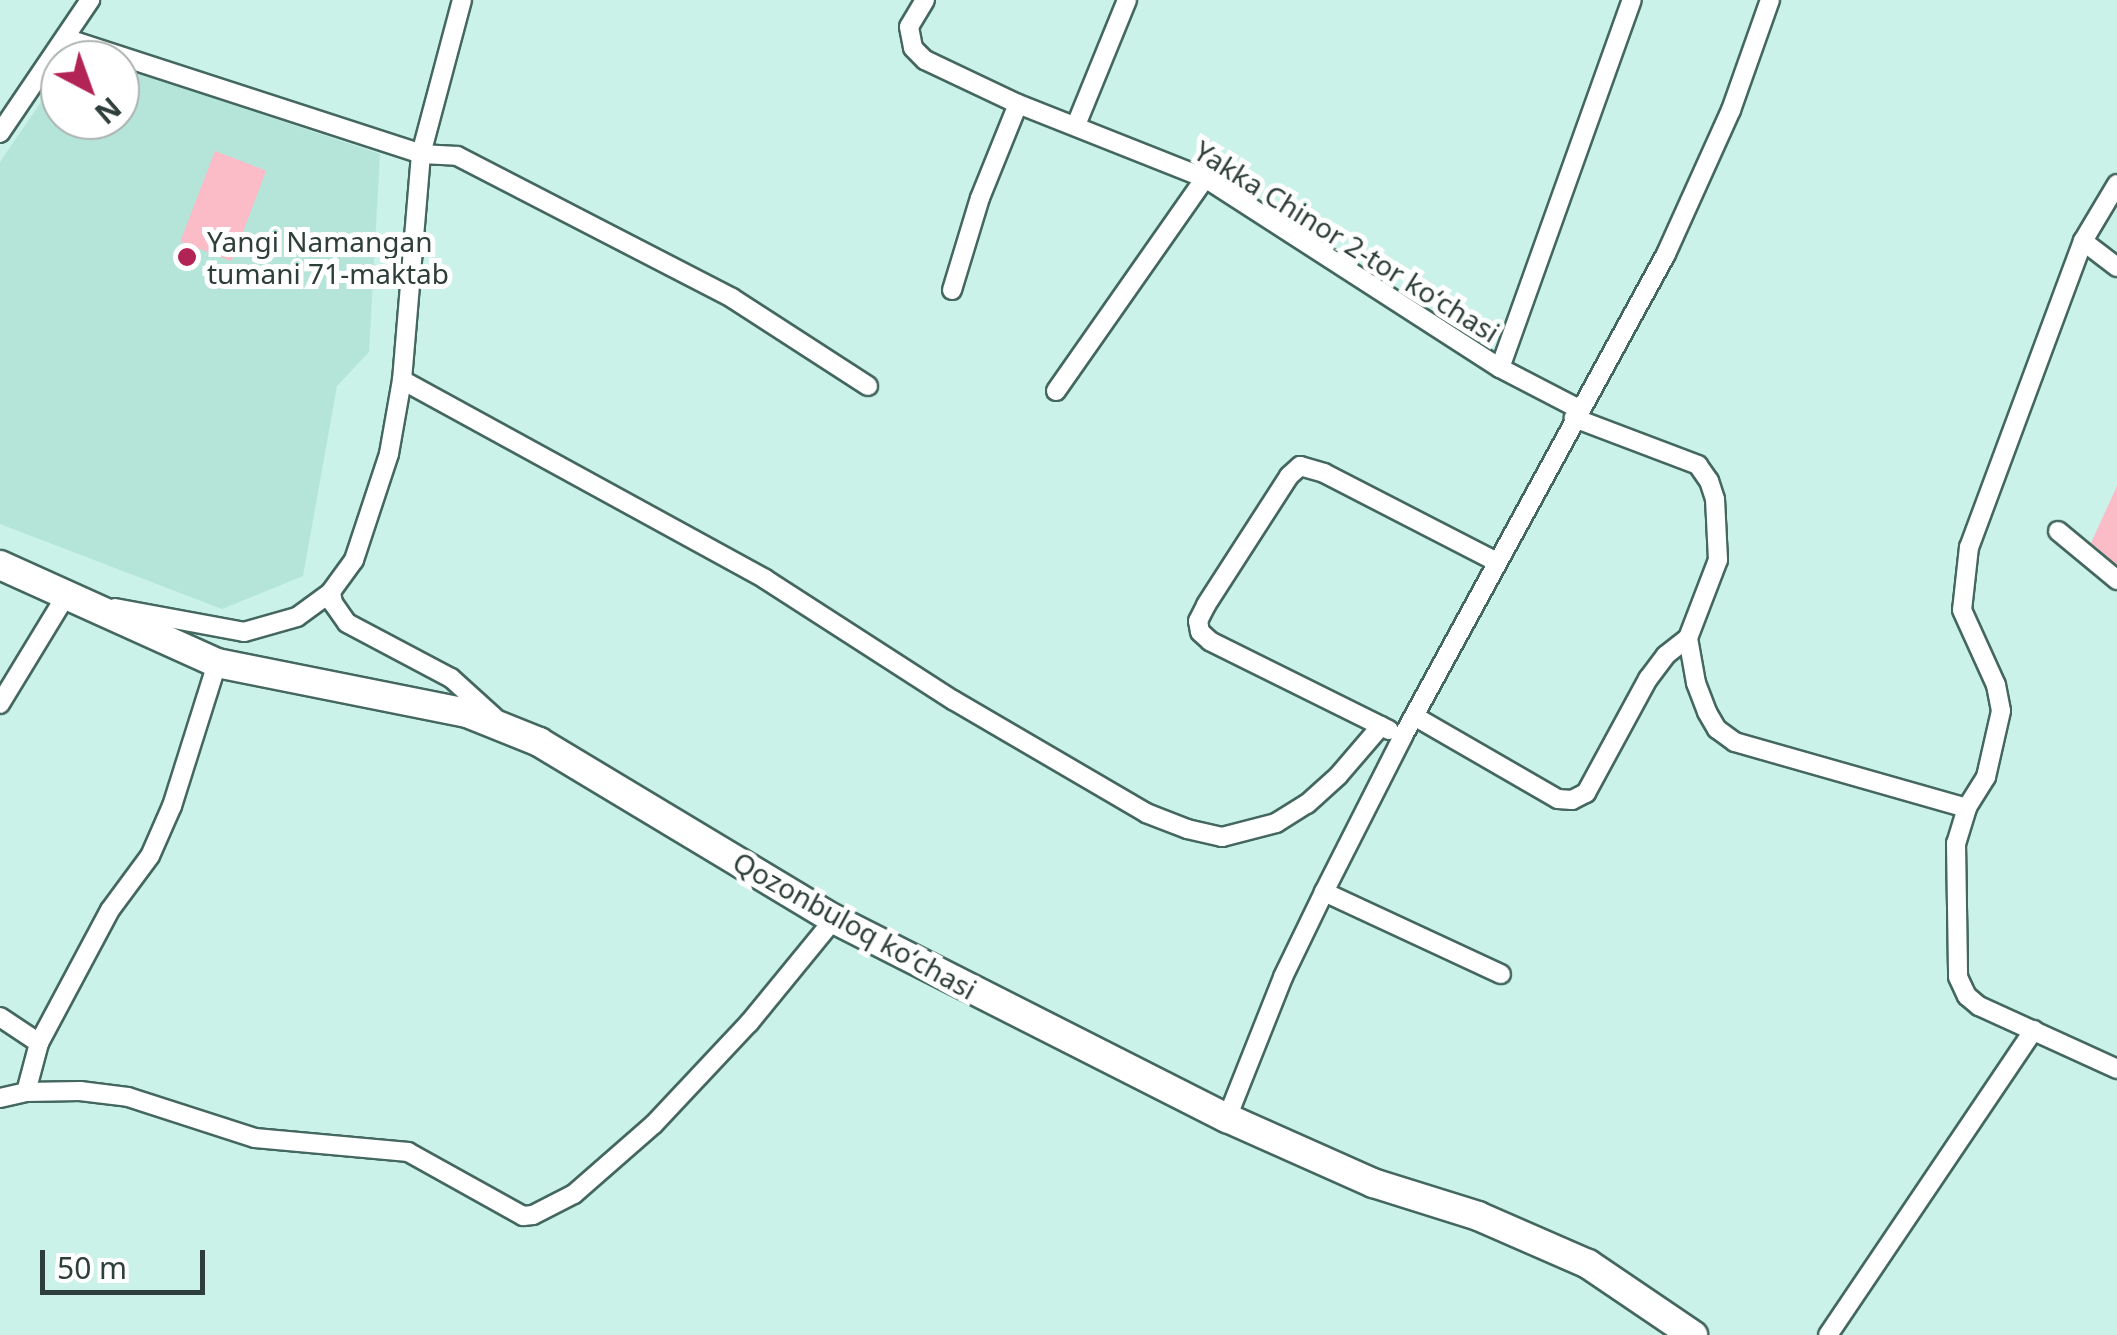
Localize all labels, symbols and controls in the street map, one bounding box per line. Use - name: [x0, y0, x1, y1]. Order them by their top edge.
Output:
- north arrow: [40, 40, 140, 140]
- text: N: [87, 89, 129, 133]
- street label: Yakka Chinor 2-tor koʻchasi: [1188, 133, 1506, 349]
- place label: Yangi Namangan tumani 71-maktab: [207, 224, 449, 290]
- marker: Yangi Namangan tumani 71-maktab: [176, 246, 198, 268]
- street label: Qozonbuloq koʻchasi: [727, 844, 983, 1006]
- scale bar: [45, 1230, 210, 1292]
- text: 50 m: [57, 1247, 127, 1288]

